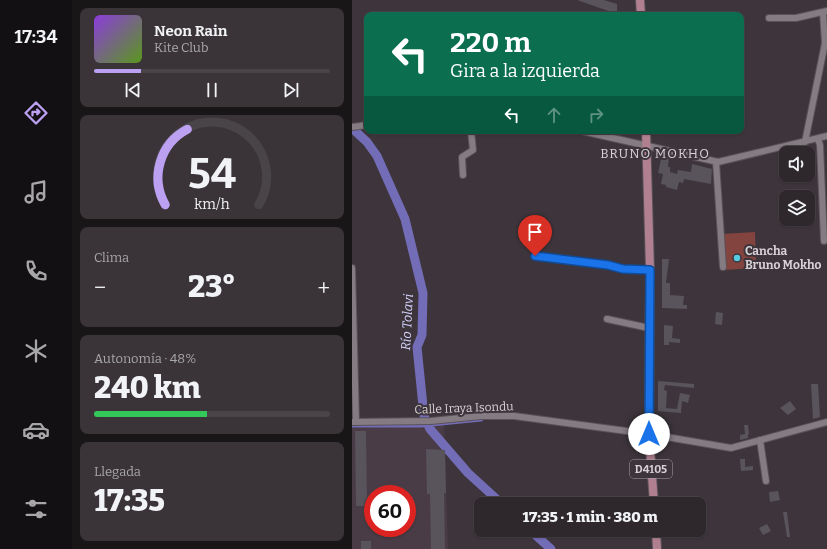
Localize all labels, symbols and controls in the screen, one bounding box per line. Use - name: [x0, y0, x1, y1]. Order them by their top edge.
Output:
- text: Neon Rain: [154, 22, 227, 40]
- text: 17:34: [15, 26, 57, 48]
- text: 220 m: [450, 26, 531, 59]
- icon: left: [384, 28, 436, 80]
- text: Kite Club: [154, 40, 208, 55]
- text: Gira a la izquierda: [450, 60, 600, 82]
- icon: previous: [122, 79, 144, 101]
- icon: pause: [201, 79, 223, 101]
- icon: next: [280, 79, 302, 101]
- icon: directions: [22, 99, 50, 127]
- icon: left: [501, 104, 523, 126]
- icon: ahead: [543, 104, 565, 126]
- icon: right: [585, 104, 607, 126]
- district label: BRUNO MOKHO: [600, 146, 710, 161]
- map controls: [779, 146, 815, 226]
- button: sound: [779, 146, 815, 182]
- text: 54: [188, 149, 236, 199]
- icon: music: [22, 178, 50, 206]
- button: layers: [779, 190, 815, 226]
- text: km/h: [194, 196, 230, 213]
- pin: [518, 215, 552, 256]
- icon: arrive: [524, 221, 546, 243]
- place label: Cancha Bruno Mokho: [745, 244, 822, 272]
- text: Clima: [94, 250, 129, 265]
- marker: Cancha Bruno Mokho: [732, 253, 742, 263]
- icon: phone: [22, 257, 50, 285]
- text: 23°: [188, 269, 236, 305]
- text: −: [94, 274, 106, 301]
- text: +: [317, 274, 330, 301]
- water label: Río Tolavi: [398, 293, 416, 351]
- icon: climate: [22, 337, 50, 365]
- text: Autonomía · 48%: [94, 351, 196, 366]
- text: 240 km: [94, 370, 200, 406]
- street label: Calle Iraya Isondu: [414, 399, 514, 417]
- position arrow: [628, 413, 670, 455]
- icon: car: [22, 416, 50, 444]
- road number: D4105: [630, 460, 672, 478]
- text: Llegada: [94, 464, 141, 479]
- text: 17:35: [94, 483, 165, 519]
- speed limit sign: 60: [364, 485, 416, 537]
- icon: filters: [22, 495, 50, 523]
- text: 17:35 · 1 min · 380 m: [522, 508, 658, 526]

